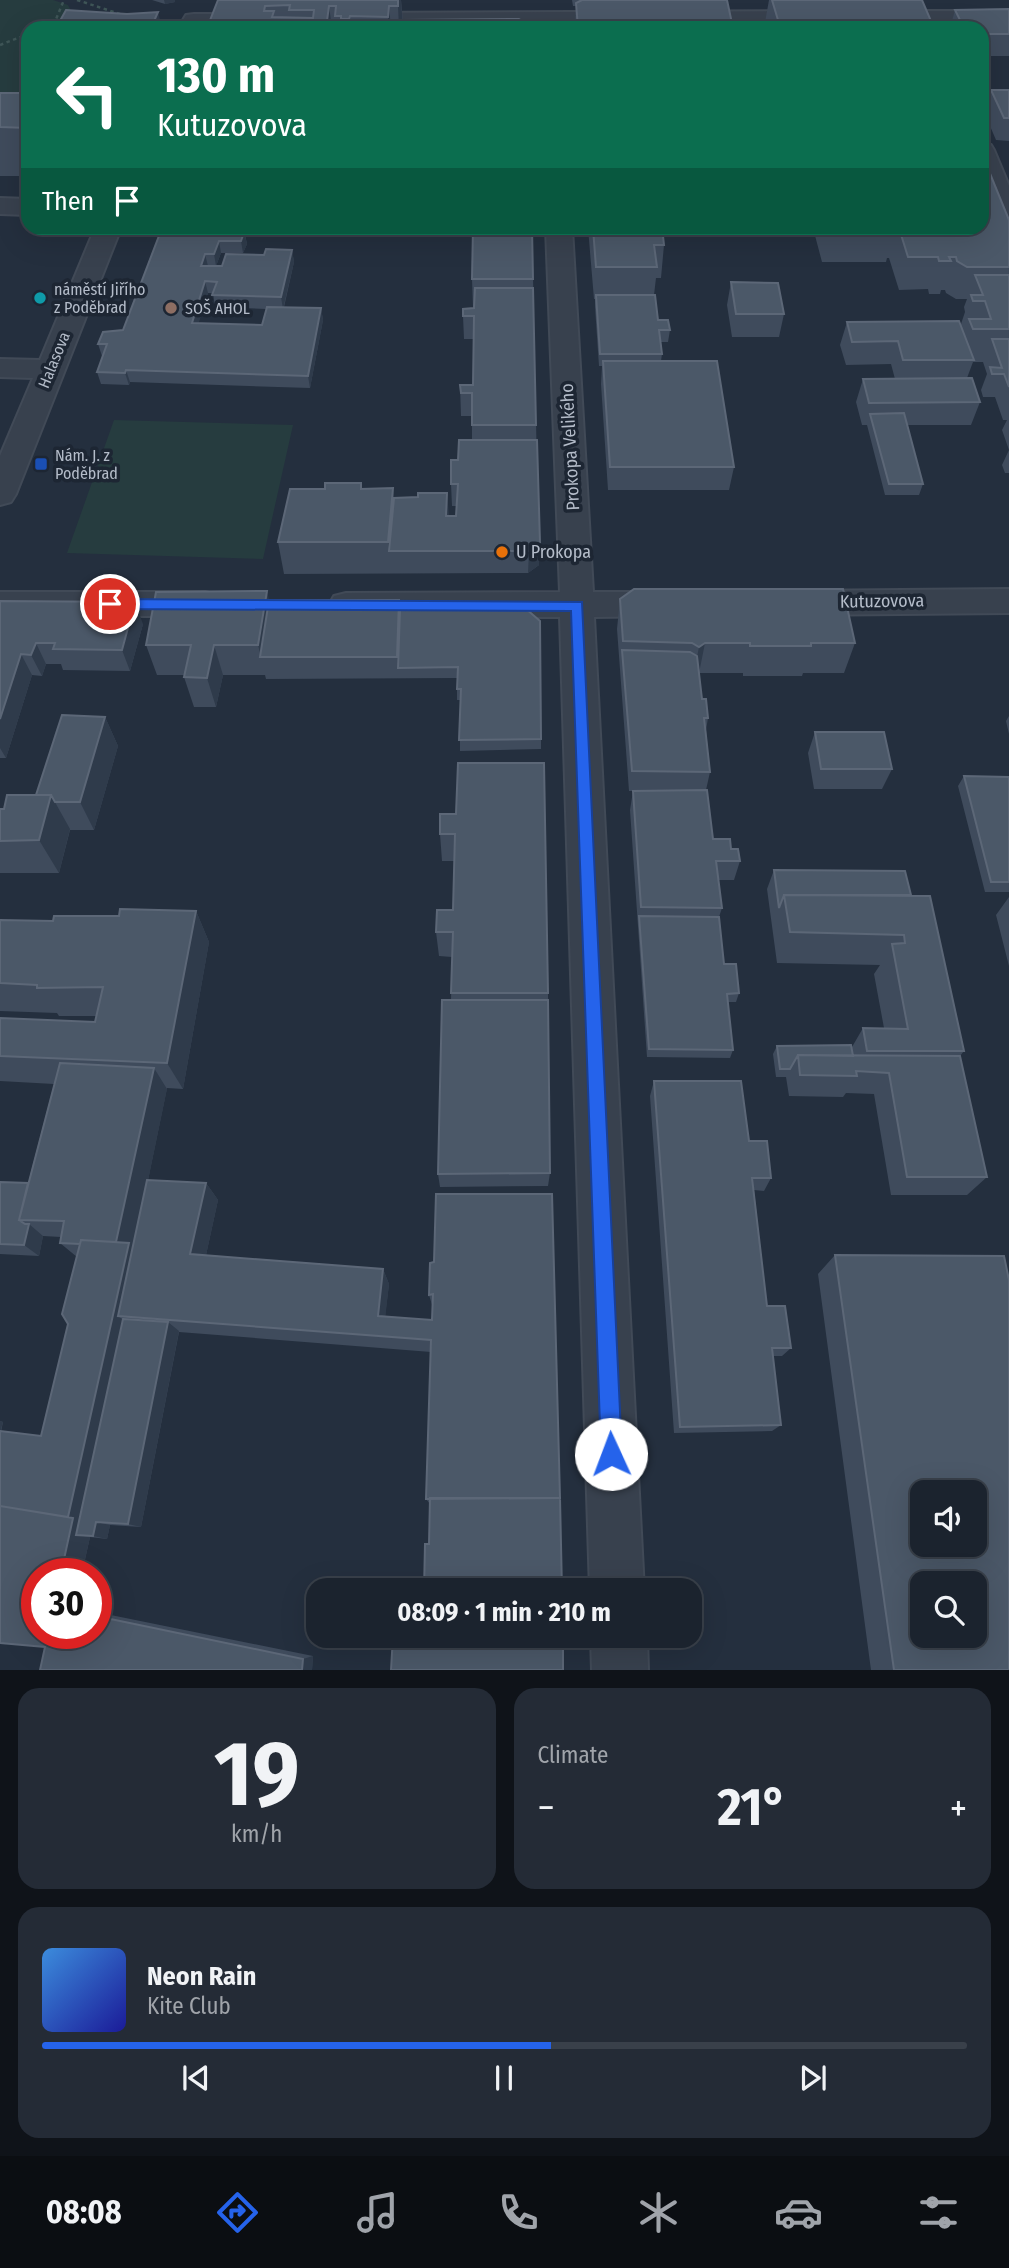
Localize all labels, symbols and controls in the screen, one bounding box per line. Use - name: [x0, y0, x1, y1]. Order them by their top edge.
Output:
- text: 130 m: [157, 46, 275, 105]
- icon: left: [42, 49, 133, 140]
- text: Kutuzovova: [157, 106, 307, 144]
- icon: arrive: [108, 182, 146, 220]
- text: Then: [42, 186, 94, 217]
- place label: náměstí Jiřího z Poděbrad: [54, 280, 145, 317]
- marker: náměstí Jiřího z Poděbrad: [32, 290, 48, 306]
- place label: SOŠ AHOL: [185, 298, 250, 318]
- marker: SOŠ AHOL: [163, 300, 179, 316]
- street label: Halasova: [34, 329, 74, 391]
- street label: Prokopa Velikého: [556, 383, 584, 511]
- place label: Nám. J. z Poděbrad: [55, 446, 118, 483]
- marker: Nám. J. z Poděbrad: [33, 456, 49, 472]
- place label: U Prokopa: [516, 541, 591, 563]
- marker: U Prokopa: [494, 544, 510, 560]
- pin: [80, 574, 140, 634]
- icon: arrive: [91, 585, 129, 623]
- street label: Kutuzovova: [840, 589, 925, 613]
- position arrow: [574, 1417, 648, 1491]
- map controls: [910, 1480, 987, 1648]
- button: sound: [910, 1480, 987, 1557]
- speed limit sign: 30: [21, 1558, 112, 1649]
- button: search: [910, 1571, 987, 1648]
- text: 08:09 · 1 min · 210 m: [397, 1597, 611, 1628]
- text: 19: [214, 1720, 300, 1829]
- text: Climate: [538, 1741, 608, 1769]
- text: 21°: [717, 1776, 787, 1839]
- text: −: [538, 1785, 555, 1831]
- text: +: [950, 1785, 967, 1831]
- text: km/h: [231, 1820, 282, 1848]
- text: Neon Rain: [147, 1961, 256, 1992]
- text: Kite Club: [147, 1992, 231, 2020]
- icon: previous: [177, 2059, 215, 2097]
- icon: pause: [485, 2059, 523, 2097]
- icon: next: [794, 2059, 832, 2097]
- icon: directions: [213, 2188, 262, 2237]
- icon: music: [353, 2188, 402, 2237]
- icon: phone: [494, 2188, 543, 2237]
- icon: climate: [634, 2188, 683, 2237]
- icon: car: [774, 2188, 823, 2237]
- icon: filters: [914, 2188, 963, 2237]
- text: 08:08: [46, 2193, 122, 2231]

